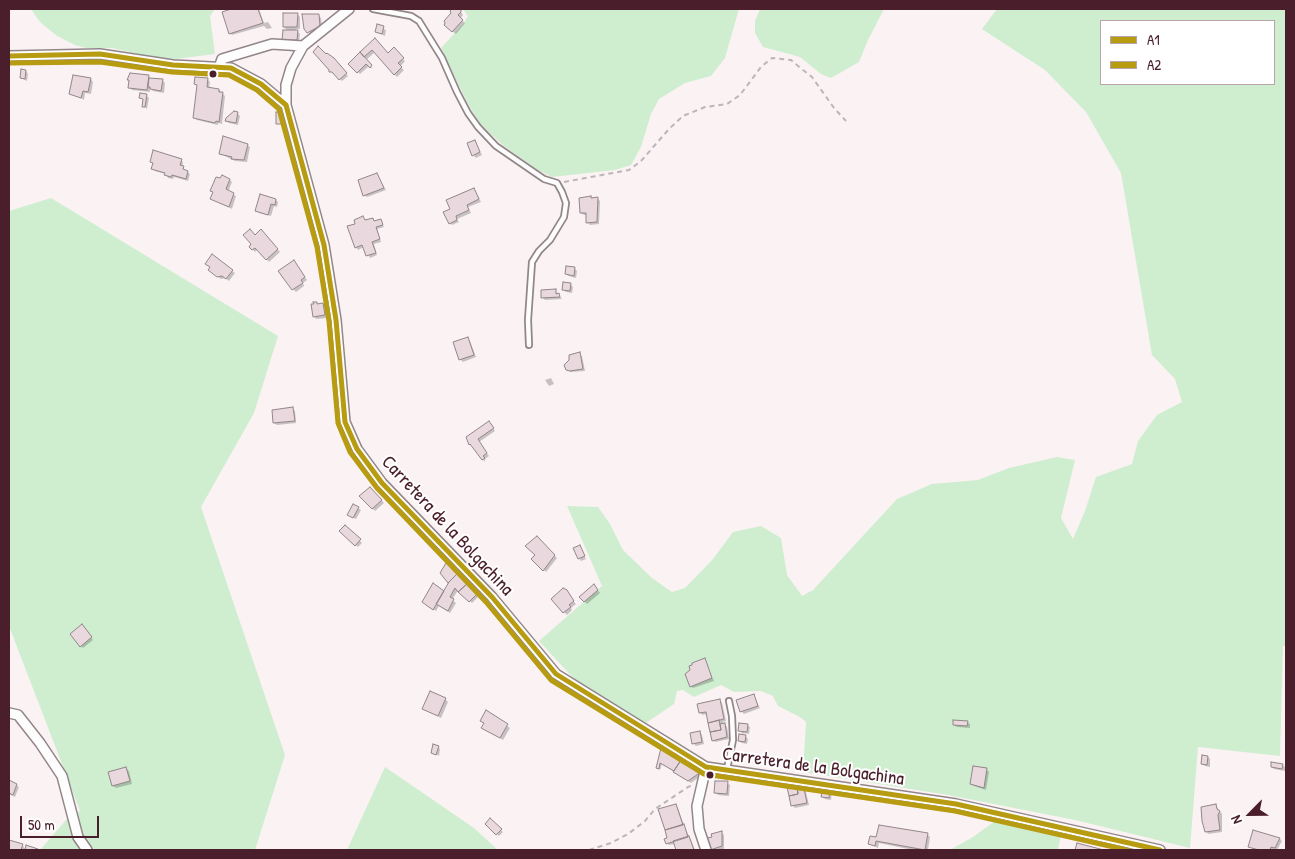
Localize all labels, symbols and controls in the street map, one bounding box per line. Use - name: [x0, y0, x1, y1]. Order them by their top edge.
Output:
- legend: [1100, 20, 1275, 85]
- text: A1: [1147, 29, 1160, 50]
- text: A2: [1147, 54, 1161, 75]
- unlabelled marker: [208, 69, 218, 79]
- street label: Carretera de la Bolgachina: [376, 451, 518, 601]
- street label: Carretera de la Bolgachina: [721, 743, 905, 791]
- unlabelled marker: [705, 770, 715, 780]
- north arrow: [1225, 789, 1275, 839]
- scale bar: [22, 806, 101, 838]
- text: N: [1226, 813, 1246, 827]
- text: 50 m: [28, 814, 55, 835]

